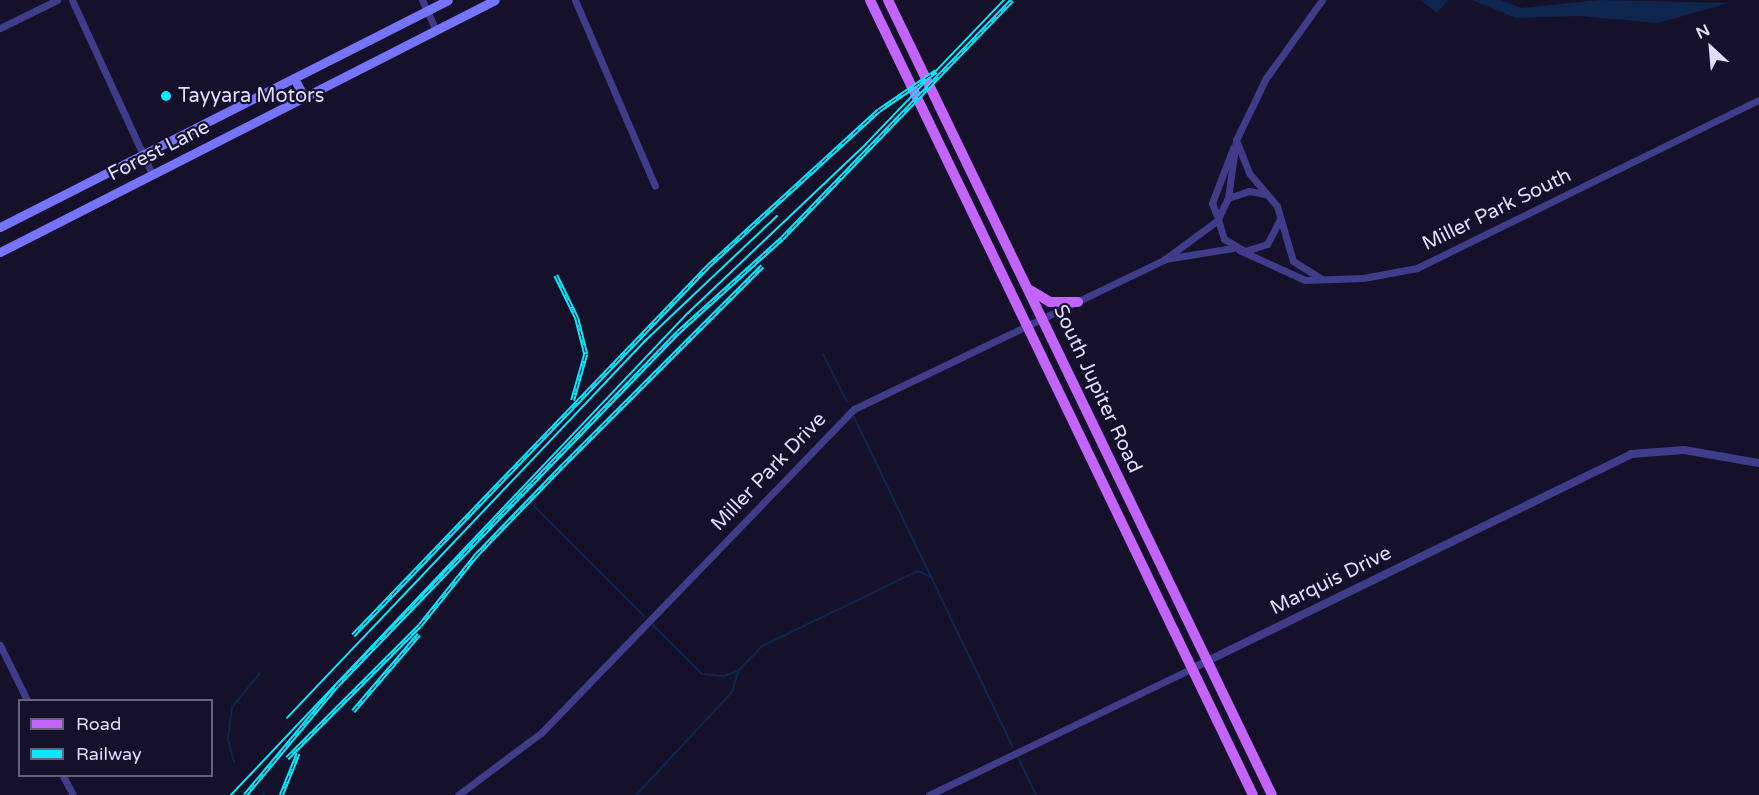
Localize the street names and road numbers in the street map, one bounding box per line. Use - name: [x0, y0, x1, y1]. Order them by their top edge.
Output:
- street label: Forest Lane: [104, 115, 214, 187]
- street label: Miller Park South: [1419, 164, 1575, 256]
- street label: South Jupiter Road: [1048, 301, 1146, 477]
- street label: Miller Park Drive: [706, 408, 832, 536]
- street label: Marquis Drive: [1267, 541, 1395, 621]

